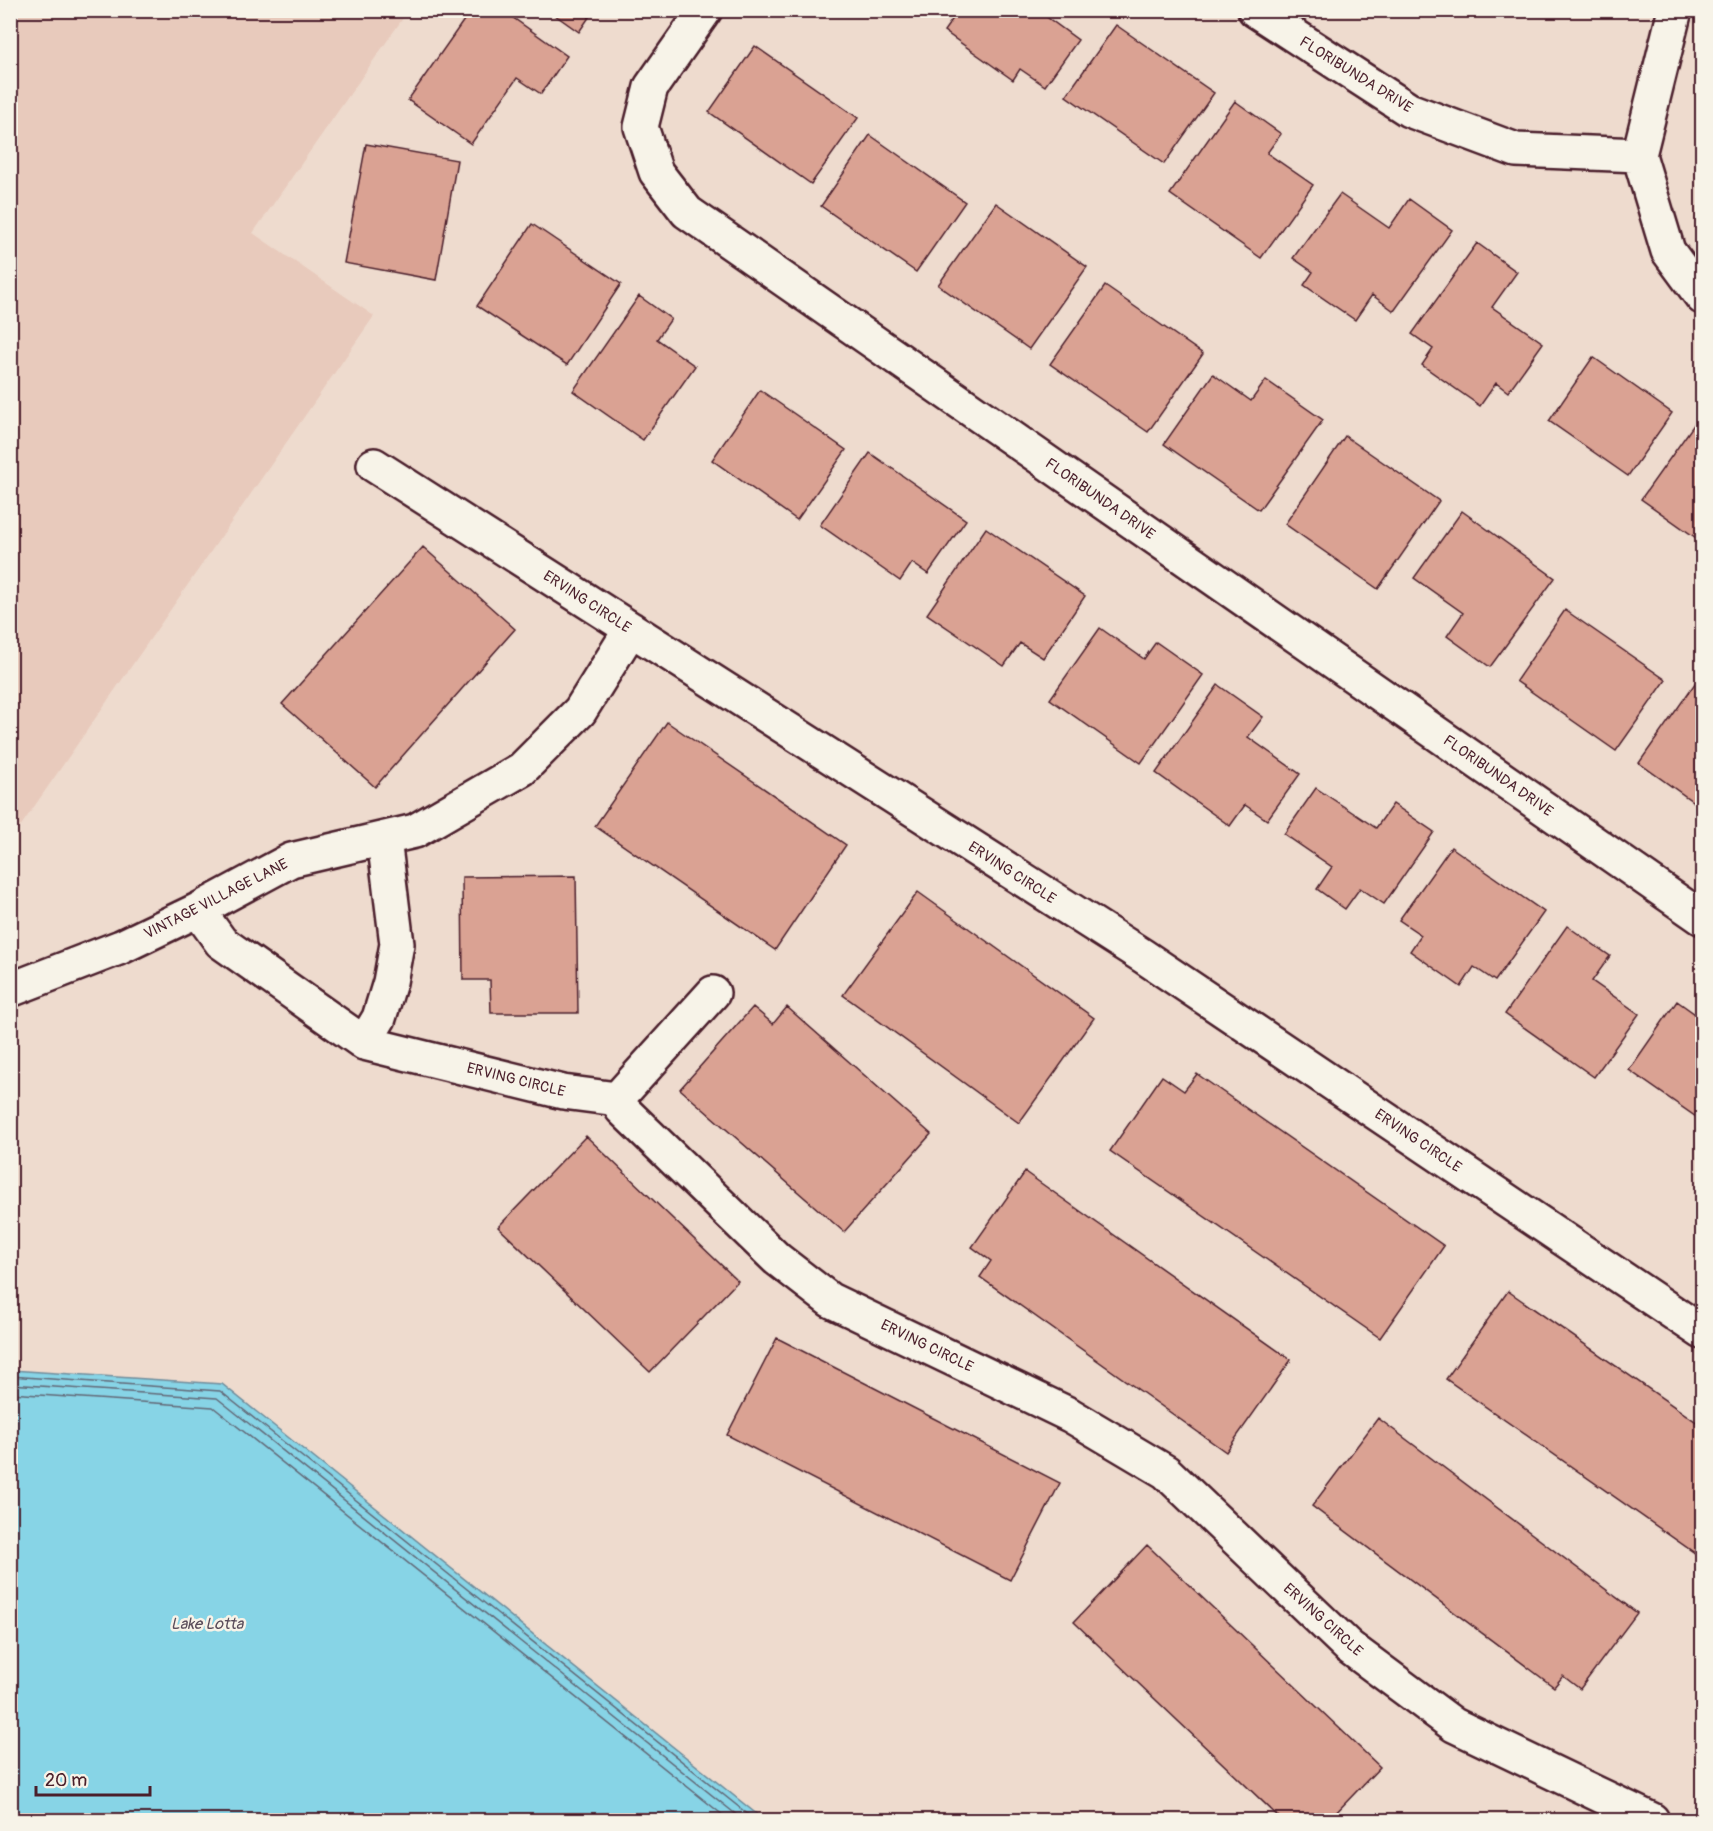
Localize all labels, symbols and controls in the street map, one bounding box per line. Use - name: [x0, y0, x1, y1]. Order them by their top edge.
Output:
- street label: FLORIBUNDA DRIVE: [1296, 32, 1416, 118]
- street label: FLORIBUNDA DRIVE: [1041, 454, 1159, 544]
- street label: ERVING CIRCLE: [540, 567, 635, 638]
- street label: FLORIBUNDA DRIVE: [1439, 731, 1557, 821]
- street label: ERVING CIRCLE: [965, 838, 1060, 909]
- street label: VINTAGE VILLAGE LANE: [141, 854, 291, 944]
- street label: ERVING CIRCLE: [465, 1059, 567, 1101]
- street label: ERVING CIRCLE: [1371, 1105, 1465, 1177]
- street label: ERVING CIRCLE: [878, 1315, 977, 1377]
- street label: ERVING CIRCLE: [1279, 1579, 1367, 1661]
- water label: Lake Lotta: [171, 1614, 245, 1634]
- scale bar: [36, 1759, 150, 1797]
- text: 20 m: [45, 1769, 87, 1792]

